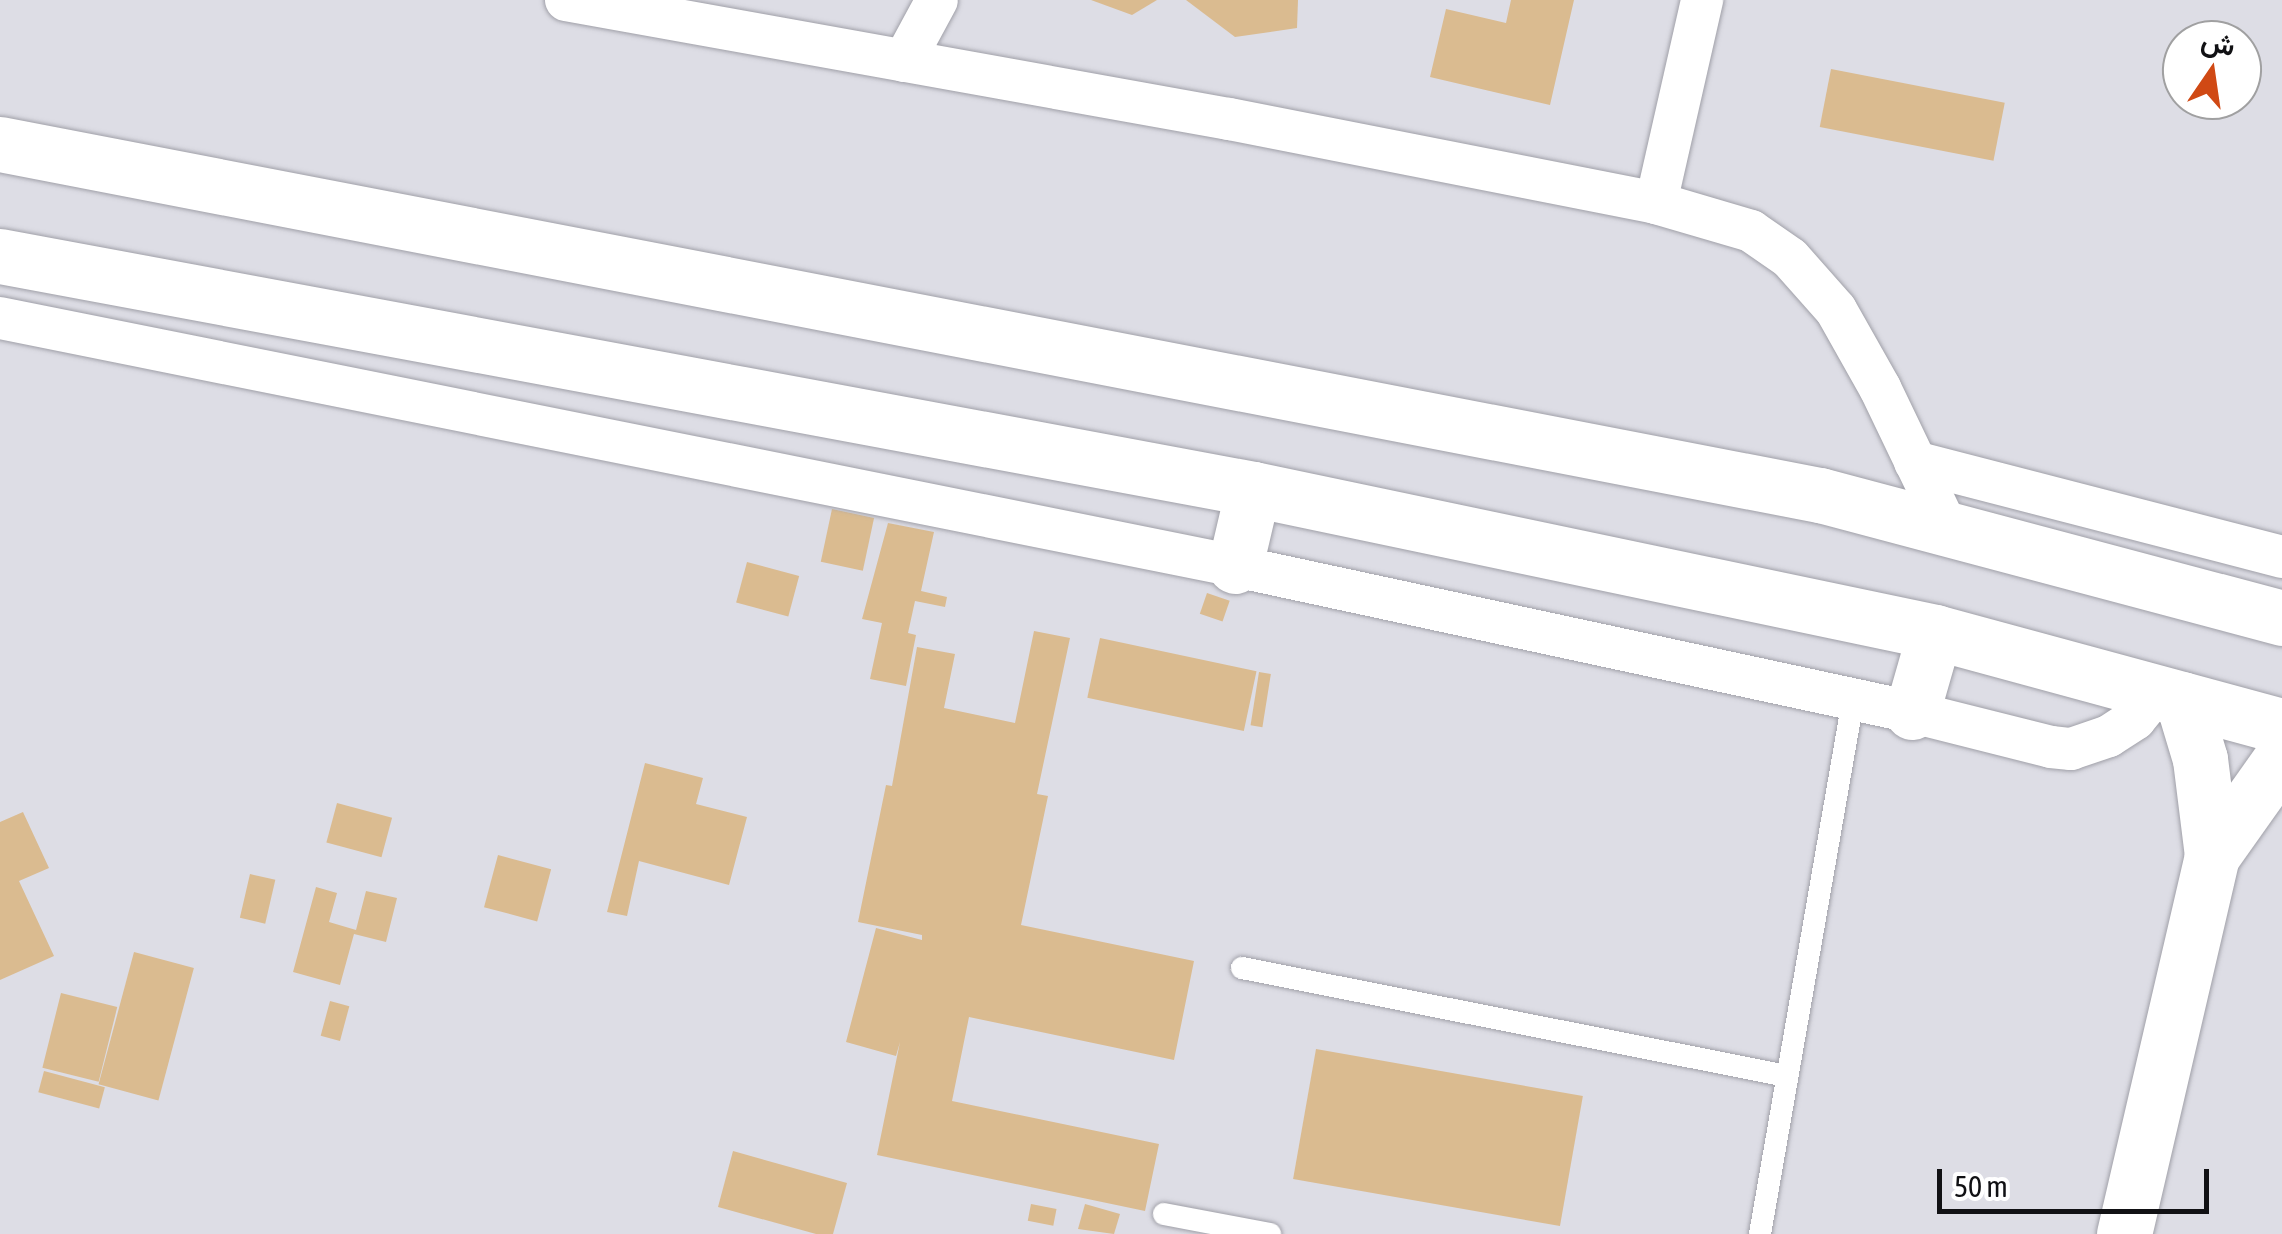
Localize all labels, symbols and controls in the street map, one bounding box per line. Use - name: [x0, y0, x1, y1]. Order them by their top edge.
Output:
- north arrow: [2162, 20, 2262, 120]
- text: ش: [2198, 23, 2238, 62]
- scale bar: [1942, 1149, 2214, 1211]
- text: 50 m: [1954, 1169, 2008, 1203]

